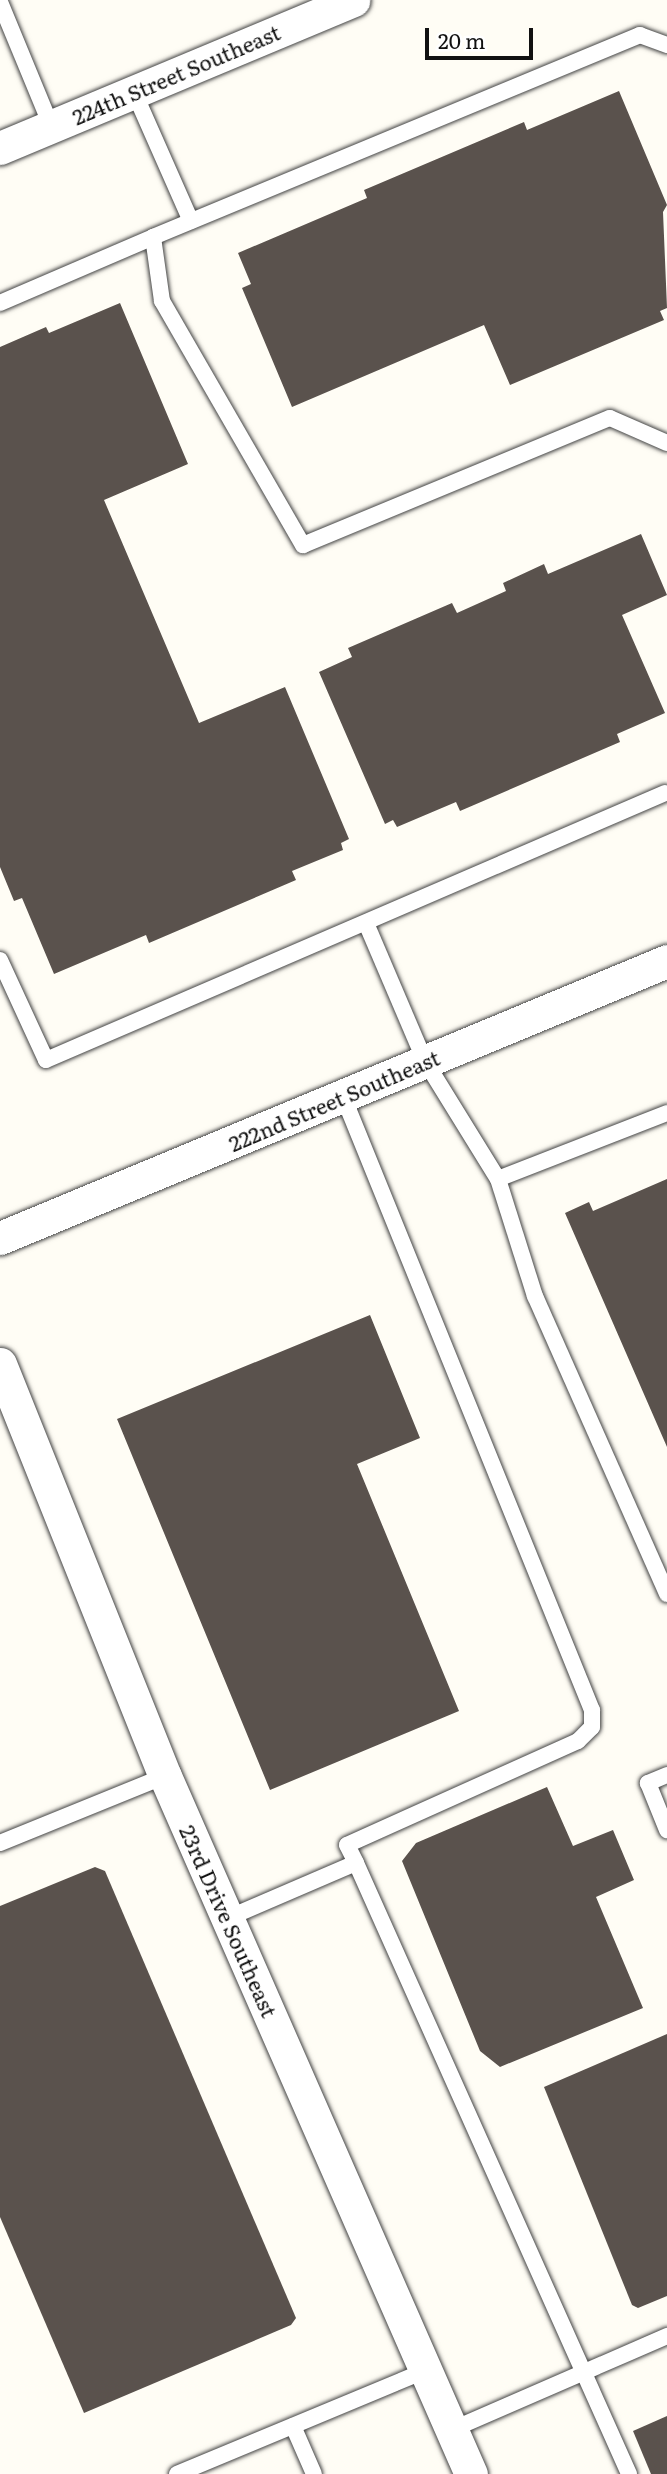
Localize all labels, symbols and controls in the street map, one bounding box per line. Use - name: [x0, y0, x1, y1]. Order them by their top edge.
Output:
- scale bar: [429, 14, 538, 58]
- street label: 224th Street Southeast: [68, 19, 284, 129]
- text: 20 m: [438, 24, 485, 55]
- street label: 222nd Street Southeast: [225, 1044, 443, 1156]
- street label: 23rd Drive Southeast: [175, 1821, 283, 2021]

